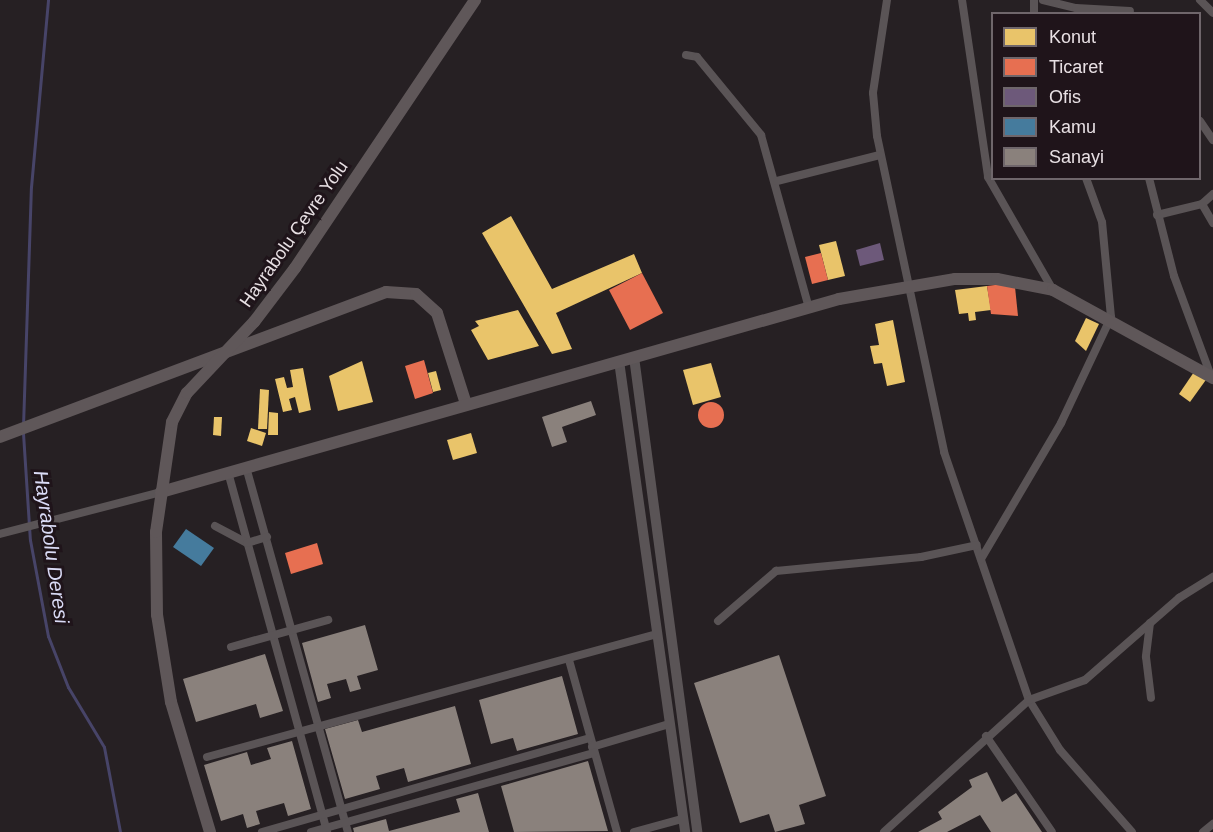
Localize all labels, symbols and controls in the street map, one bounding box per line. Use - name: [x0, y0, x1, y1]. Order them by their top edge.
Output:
- legend: [991, 12, 1201, 180]
- text: Konut: [1049, 27, 1096, 47]
- text: Ticaret: [1049, 57, 1103, 77]
- text: Ofis: [1049, 87, 1081, 107]
- text: Kamu: [1049, 117, 1096, 137]
- text: Sanayi: [1049, 147, 1104, 167]
- street label: Hayrabolu Çevre Yolu: [235, 156, 353, 312]
- water label: Hayrabolu Deresi: [28, 469, 74, 625]

